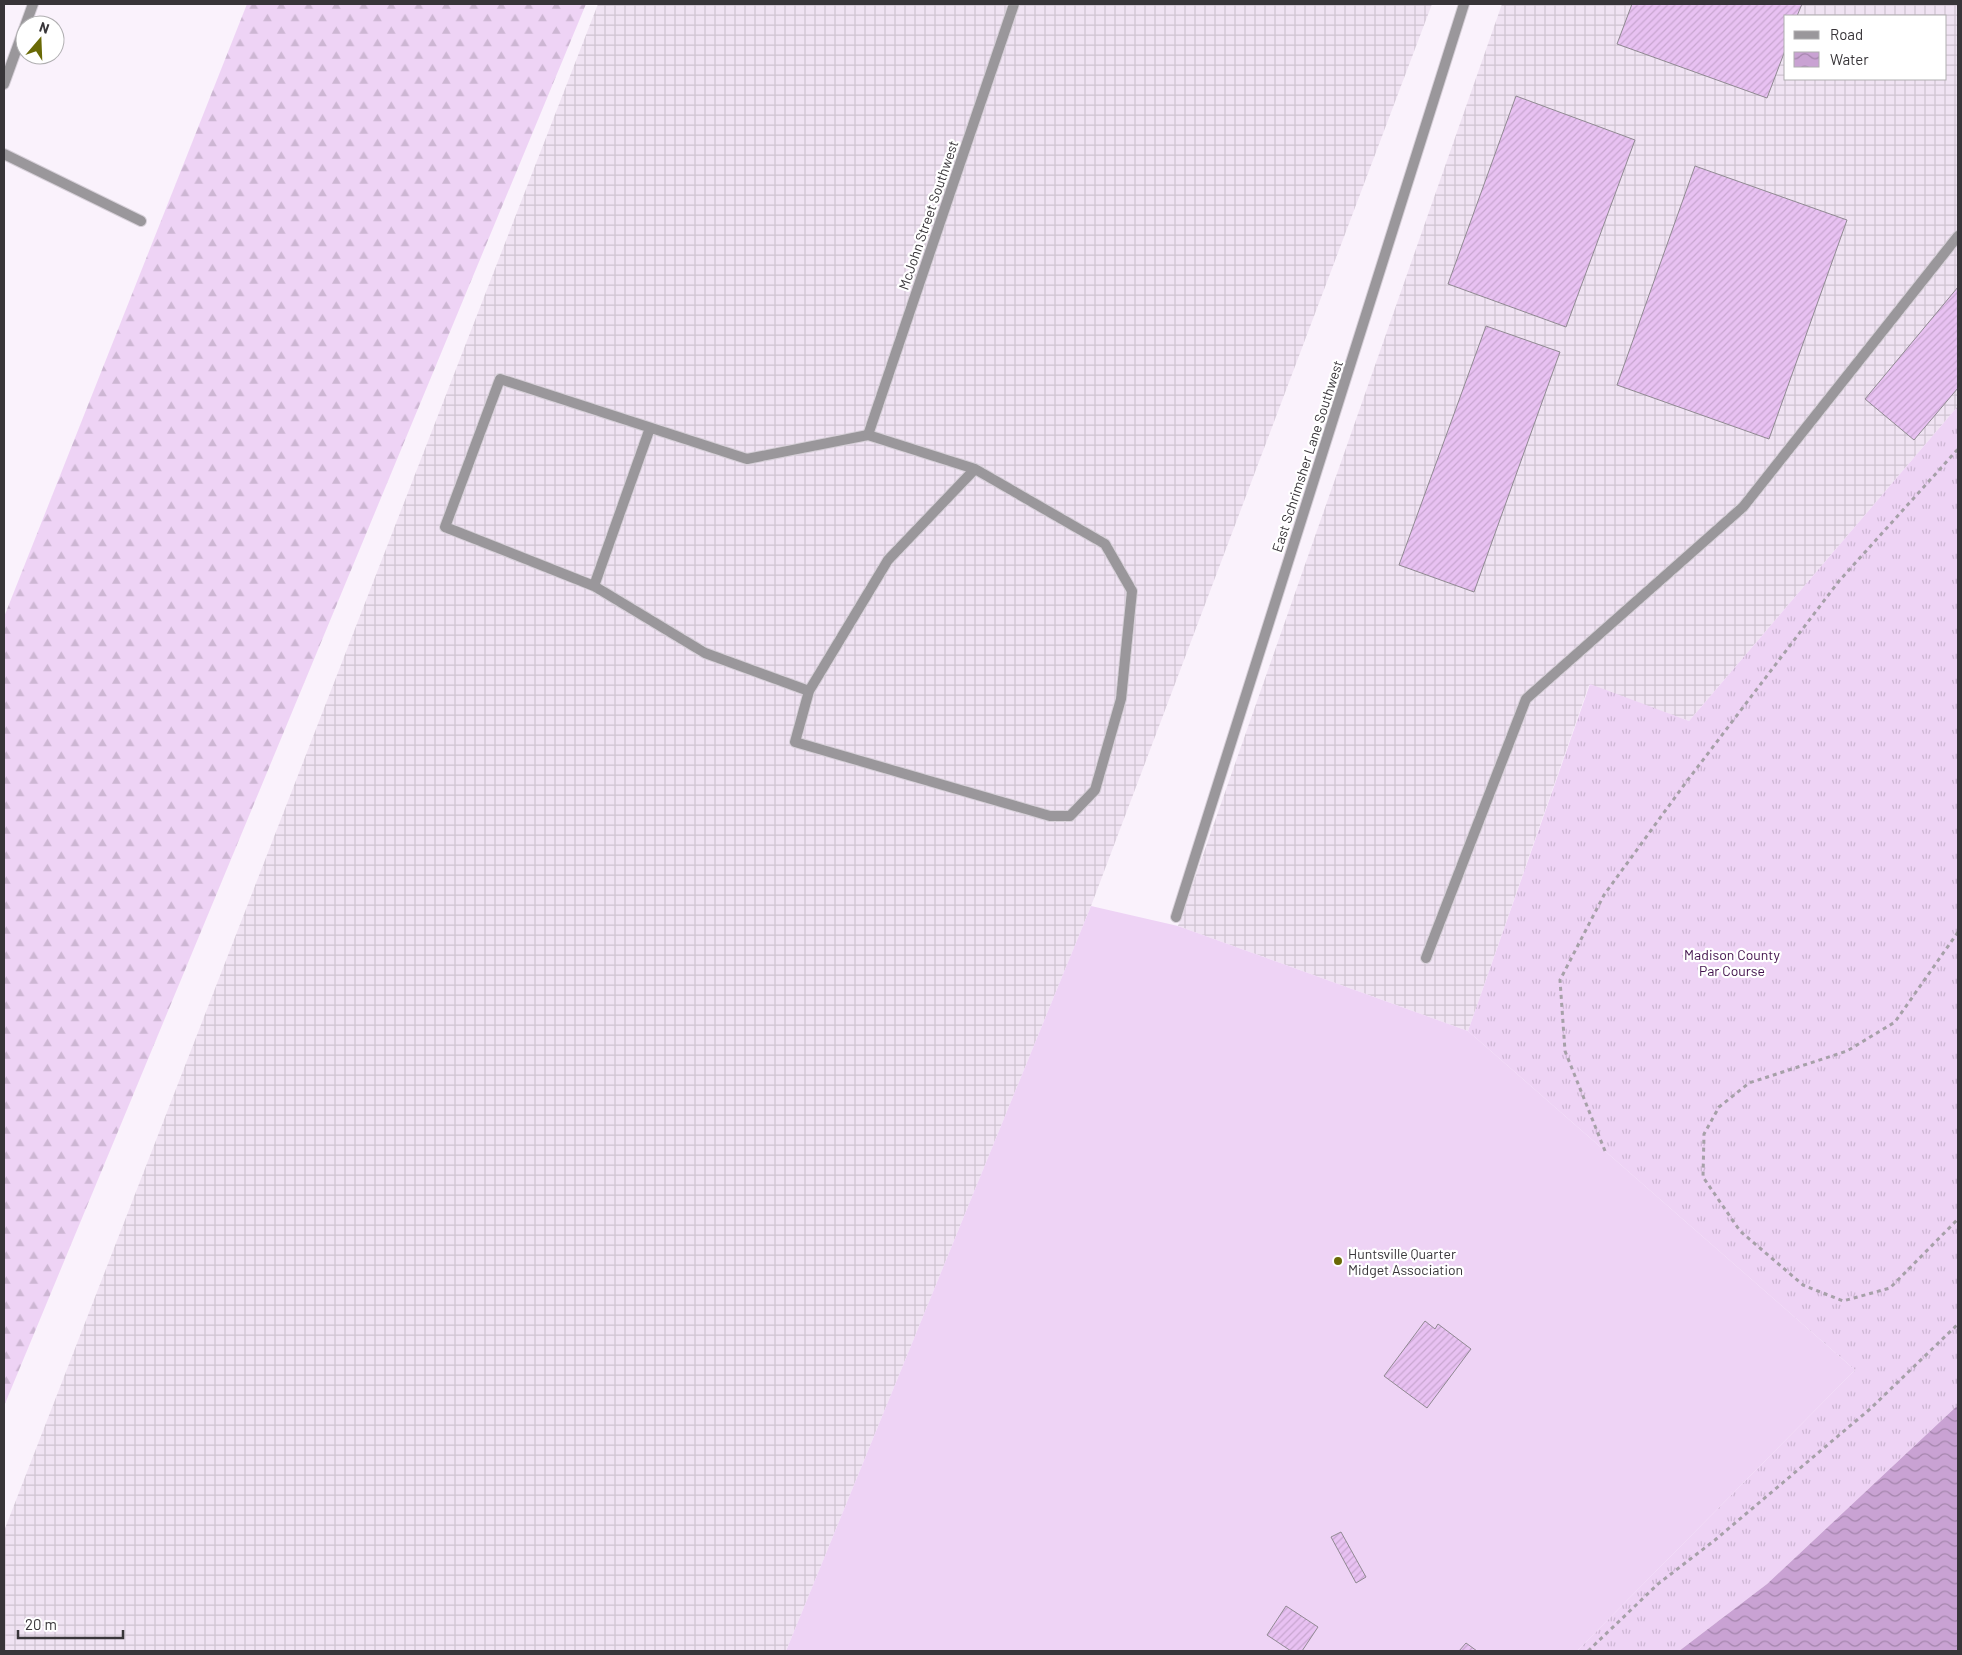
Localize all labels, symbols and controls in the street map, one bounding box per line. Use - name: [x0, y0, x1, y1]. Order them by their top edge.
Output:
- north arrow: [15, 15, 65, 65]
- legend: [1784, 15, 1947, 80]
- text: N: [37, 18, 52, 37]
- text: Road: [1830, 25, 1863, 43]
- text: Water: [1830, 50, 1869, 68]
- street label: McJohn Street Southwest: [894, 138, 962, 292]
- street label: East Schrimsher Lane Southwest: [1268, 358, 1346, 554]
- park label: Madison County Par Course: [1684, 946, 1780, 979]
- place label: Huntsville Quarter Midget Association: [1348, 1245, 1463, 1278]
- marker: Huntsville Quarter Midget Association: [1332, 1255, 1344, 1267]
- scale bar: [18, 1608, 122, 1640]
- text: 20 m: [25, 1615, 57, 1633]

